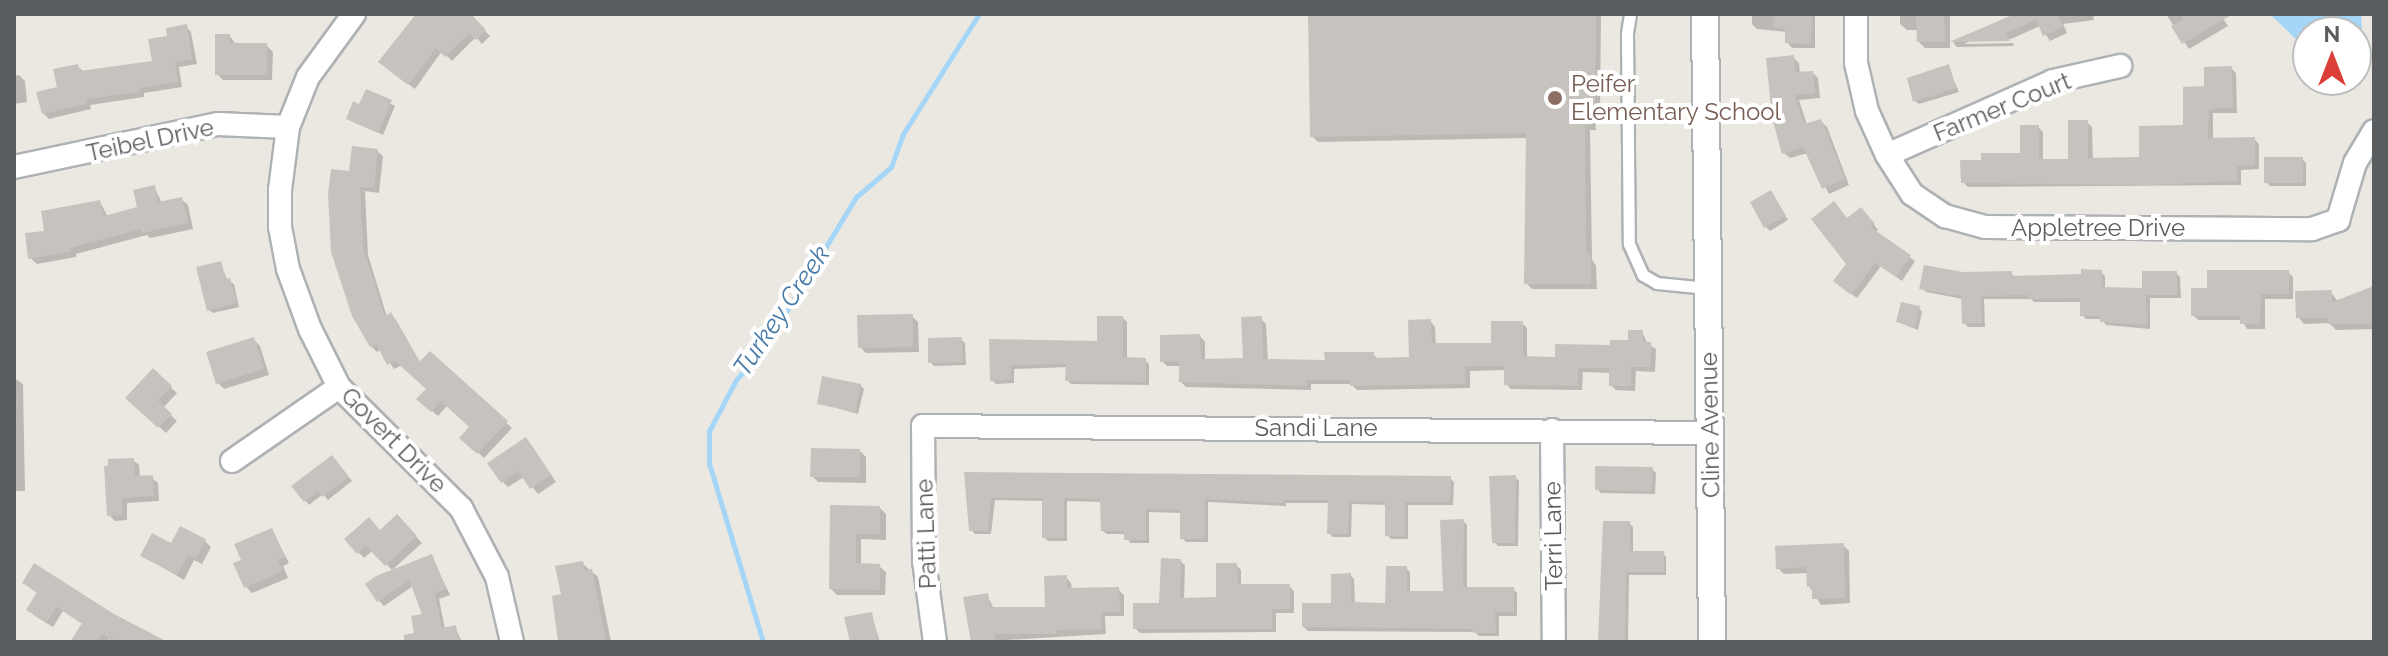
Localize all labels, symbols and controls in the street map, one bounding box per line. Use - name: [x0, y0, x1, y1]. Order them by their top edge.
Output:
- north arrow: [2292, 16, 2372, 96]
- text: N: [2324, 21, 2340, 47]
- street label: Farmer Court: [1929, 66, 2075, 148]
- place label: Peifer Elementary School: [1571, 70, 1782, 126]
- marker: Peifer Elementary School: [1546, 89, 1564, 107]
- street label: Teibel Drive: [83, 112, 217, 168]
- street label: Appletree Drive: [2011, 214, 2185, 242]
- water label: Turkey Creek: [727, 240, 837, 382]
- street label: Cline Avenue: [1694, 351, 1726, 499]
- street label: Govert Drive: [335, 381, 453, 499]
- street label: Sandi Lane: [1254, 414, 1378, 442]
- street label: Patti Lane: [910, 478, 942, 590]
- street label: Terri Lane: [1538, 481, 1568, 591]

